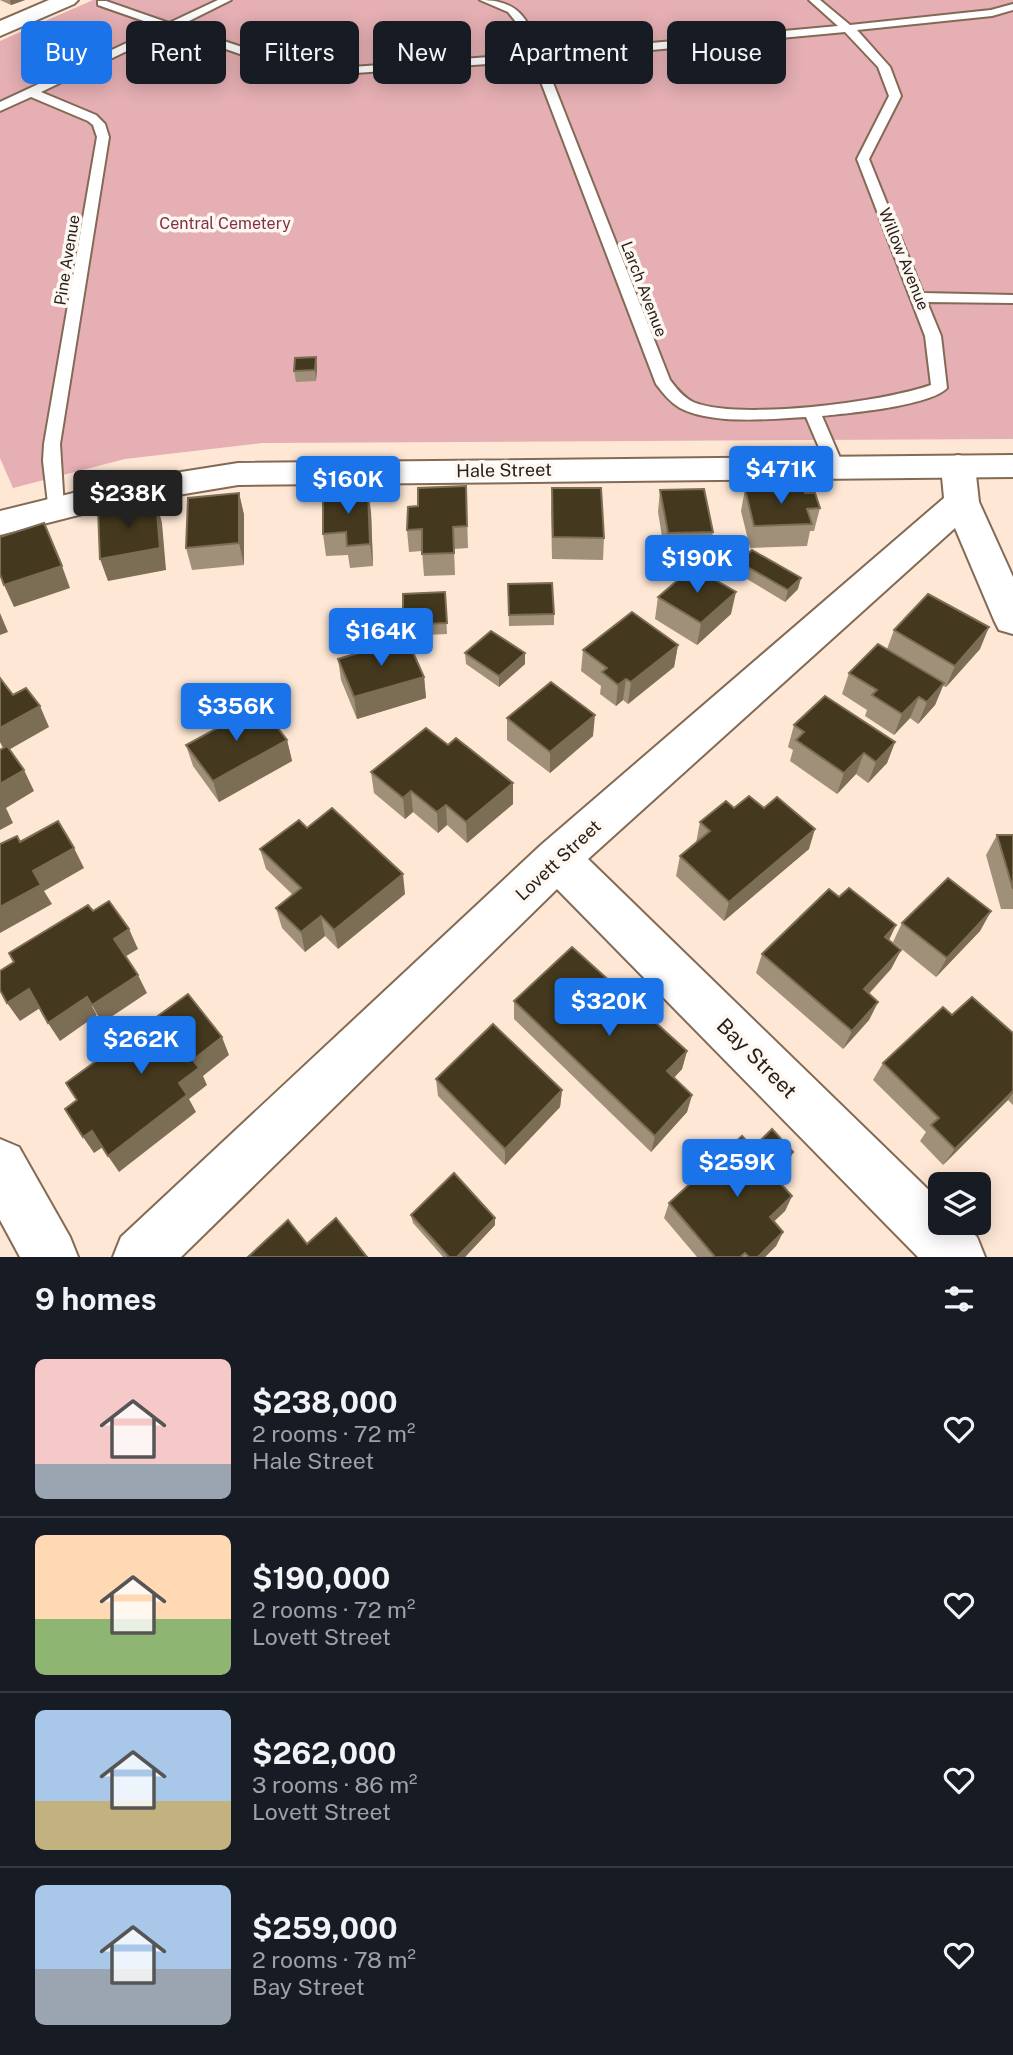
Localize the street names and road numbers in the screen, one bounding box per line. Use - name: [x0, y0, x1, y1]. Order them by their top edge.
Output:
- street label: Willow Avenue: [875, 205, 933, 313]
- street label: Pine Avenue: [50, 213, 84, 307]
- street label: Larch Avenue: [617, 239, 671, 339]
- street label: Hale Street: [456, 459, 552, 481]
- street label: Lovett Street: [511, 815, 605, 905]
- street label: Bay Street: [712, 1013, 802, 1103]

